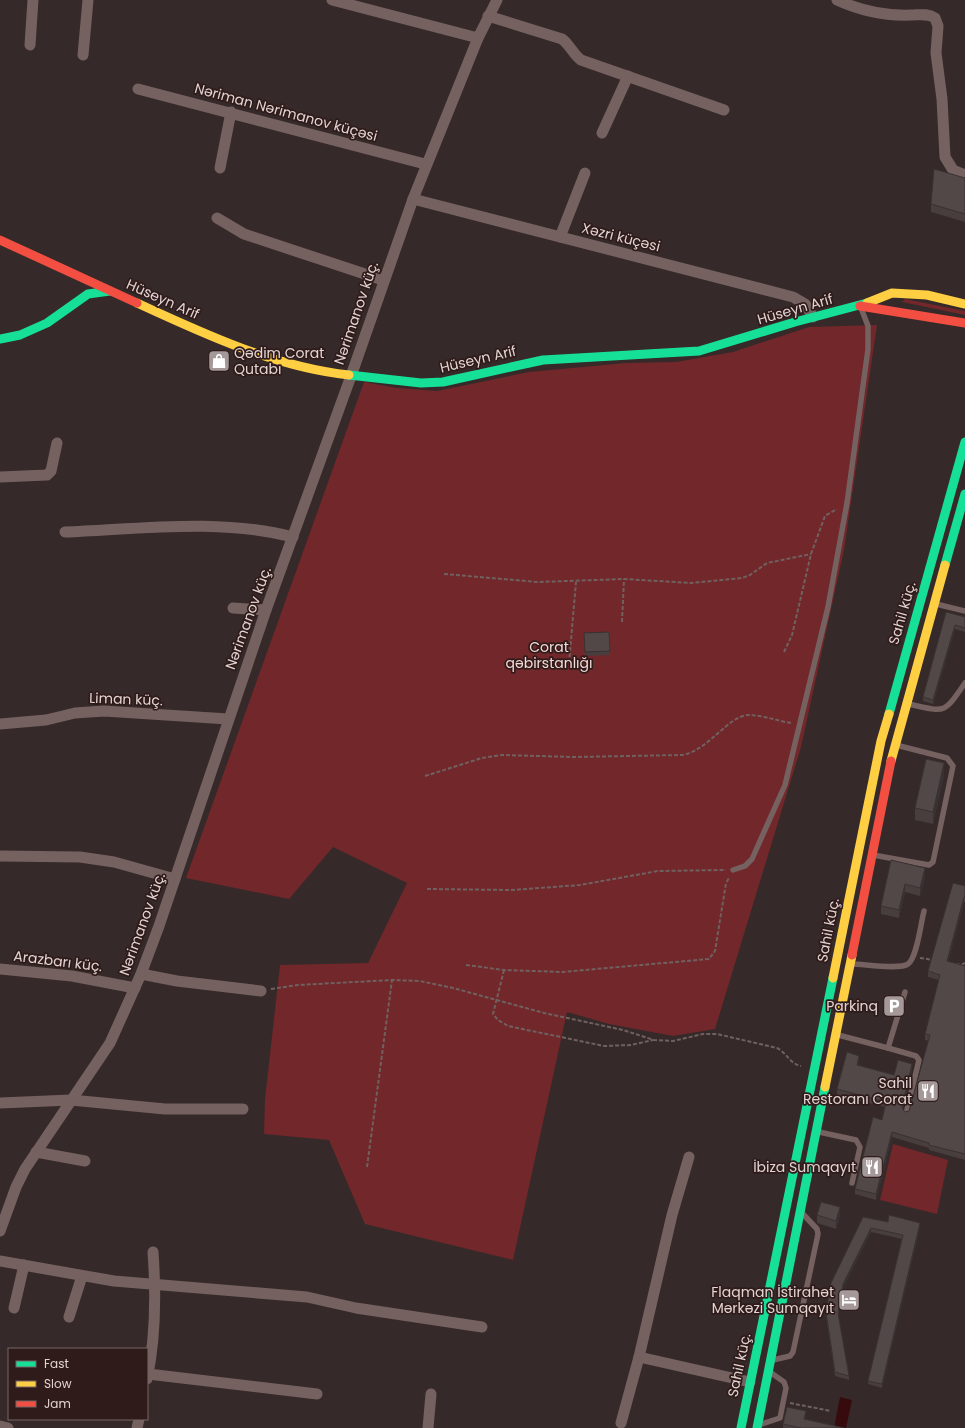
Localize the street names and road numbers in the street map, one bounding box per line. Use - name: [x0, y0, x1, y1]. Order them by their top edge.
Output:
- street label: Nəriman Nərimanov küçəsi: [192, 78, 380, 146]
- street label: Xəzri küçəsi: [580, 218, 662, 256]
- street label: Nərimanov küç.: [329, 259, 383, 367]
- street label: Hüseyn Arif: [123, 274, 203, 324]
- street label: Hüseyn Arif: [755, 289, 836, 329]
- street label: Hüseyn Arif: [438, 340, 519, 378]
- street label: Nərimanov küç.: [220, 564, 276, 672]
- street label: Sahil küç.: [883, 579, 921, 647]
- street label: Liman küç.: [89, 688, 163, 710]
- street label: Nərimanov küç.: [114, 870, 170, 978]
- street label: Sahil küç.: [812, 896, 844, 964]
- street label: Arazbarı küç.: [12, 946, 104, 976]
- street label: Sahil küç.: [722, 1331, 756, 1399]

